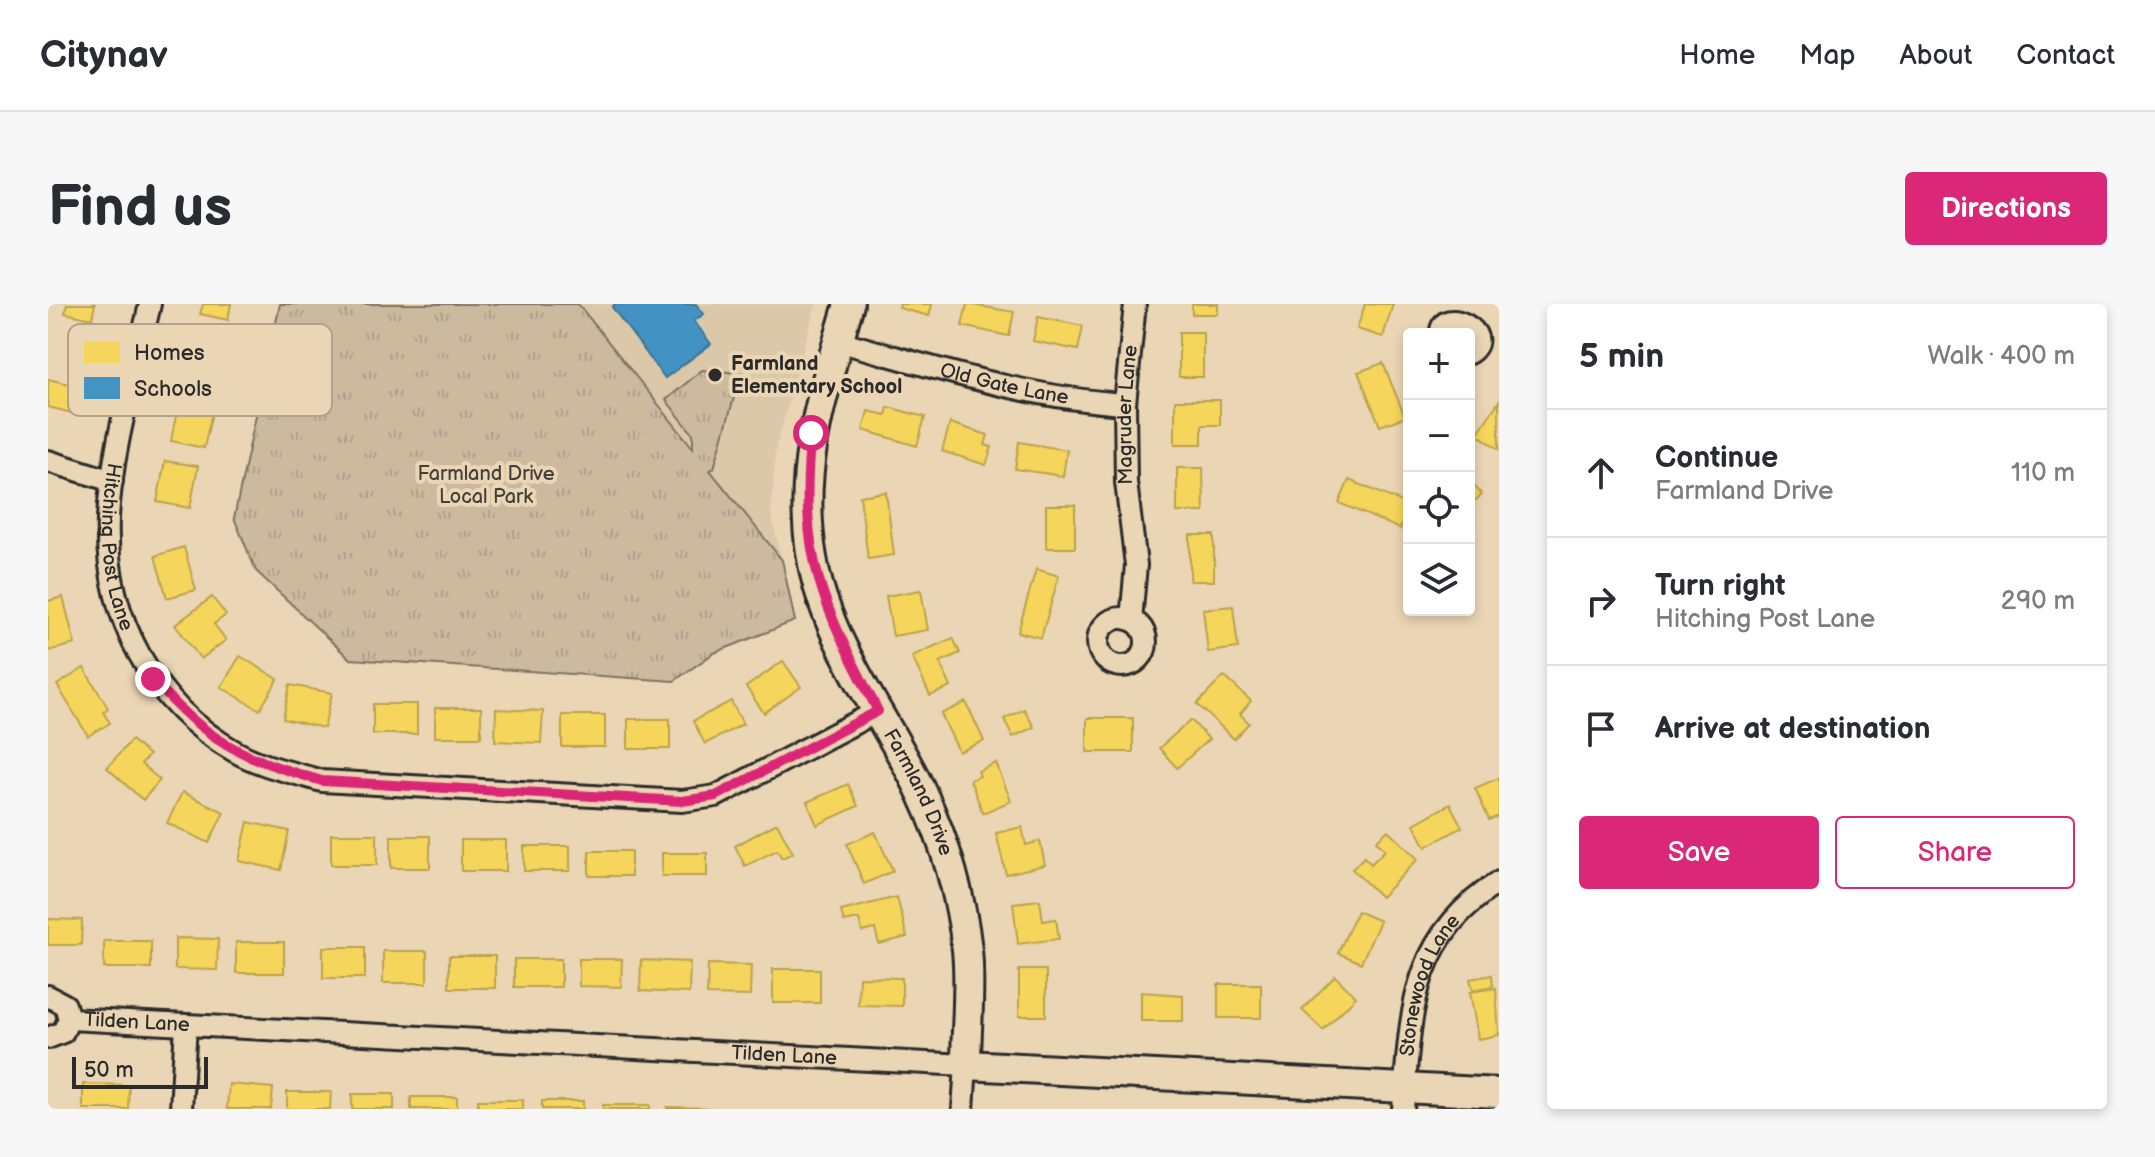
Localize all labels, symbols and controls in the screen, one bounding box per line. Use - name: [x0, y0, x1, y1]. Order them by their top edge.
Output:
- text: Citynav: [40, 33, 167, 78]
- text: Home: [1679, 39, 1755, 72]
- text: Map: [1799, 39, 1856, 72]
- text: About: [1900, 39, 1972, 72]
- text: Contact: [2016, 39, 2115, 72]
- button: Directions: [1905, 172, 2107, 245]
- text: Find us: [48, 175, 232, 242]
- legend: [68, 324, 332, 416]
- map controls: [1403, 328, 1475, 616]
- button: +: [1403, 328, 1475, 400]
- text: 5 min: [1579, 336, 1664, 377]
- text: Homes: [134, 340, 205, 367]
- text: Walk · 400 m: [1928, 341, 2075, 372]
- street label: Magruder Lane: [1113, 344, 1143, 485]
- place label: Farmland Elementary School: [731, 352, 902, 399]
- street label: Old Gate Lane: [937, 358, 1070, 410]
- marker: Farmland Elementary School: [706, 366, 724, 384]
- text: Schools: [134, 376, 212, 403]
- button: −: [1403, 400, 1475, 472]
- route start: [793, 415, 829, 451]
- text: Continue: [1655, 440, 1778, 476]
- icon: ahead: [1579, 451, 1623, 495]
- text: 110 m: [2011, 458, 2075, 489]
- street label: Hitching Post Lane: [96, 461, 139, 634]
- park label: Farmland Drive Local Park: [417, 462, 555, 509]
- button: locate: [1403, 472, 1475, 544]
- text: Farmland Drive: [1655, 476, 1833, 507]
- button: layers: [1403, 544, 1475, 616]
- text: Turn right: [1655, 568, 1786, 604]
- icon: right: [1579, 579, 1623, 623]
- text: 290 m: [2001, 586, 2075, 617]
- text: Hitching Post Lane: [1655, 604, 1875, 635]
- route end: [135, 661, 171, 697]
- icon: arrive: [1579, 707, 1623, 751]
- text: Arrive at destination: [1655, 711, 1931, 747]
- street label: Farmland Drive: [878, 725, 958, 859]
- button: Save: [1579, 816, 1819, 889]
- button: Share: [1835, 816, 2075, 889]
- street label: Stonewood Lane: [1395, 909, 1465, 1057]
- street label: Tilden Lane: [84, 1008, 190, 1037]
- street label: Tilden Lane: [731, 1041, 838, 1070]
- scale bar: [72, 1053, 208, 1089]
- text: 50 m: [84, 1057, 134, 1084]

